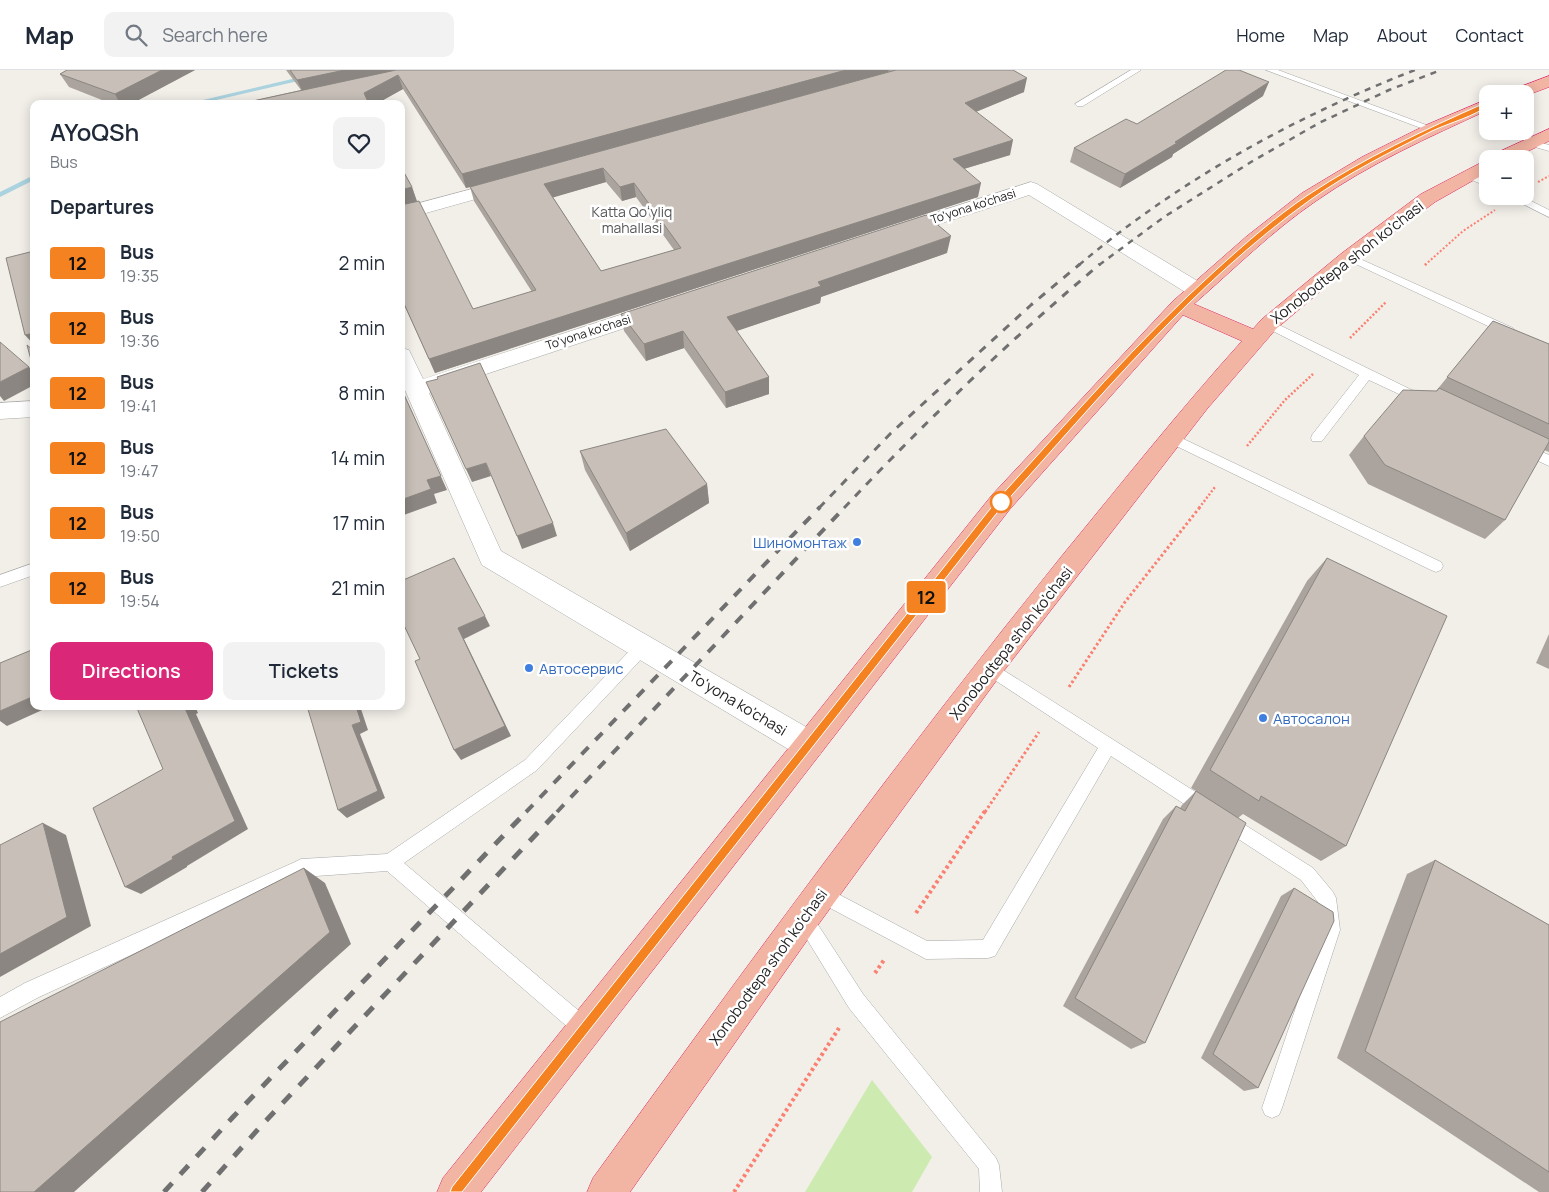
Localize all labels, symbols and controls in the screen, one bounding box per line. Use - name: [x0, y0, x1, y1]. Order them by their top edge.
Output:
- search box: [104, 12, 454, 57]
- text: Map: [25, 18, 74, 51]
- icon: search: [122, 21, 150, 49]
- text: Search here: [162, 22, 268, 48]
- text: Home: [1236, 23, 1285, 47]
- text: Map: [1313, 23, 1349, 47]
- text: About: [1377, 23, 1427, 47]
- text: Contact: [1455, 23, 1524, 47]
- map controls: [1479, 85, 1534, 205]
- button: +: [1479, 85, 1534, 140]
- text: AYoQSh: [50, 115, 139, 148]
- button: heart: [333, 117, 385, 169]
- button: −: [1479, 150, 1534, 205]
- text: Bus: [50, 151, 78, 173]
- street label: To'yona ko'chasi: [928, 184, 1018, 228]
- text: Departures: [50, 194, 154, 220]
- street label: Xonobodtepa shoh ko'chasi: [1266, 196, 1428, 328]
- district label: Katta Qoʻyliq mahallasi: [592, 202, 672, 237]
- text: Bus: [120, 239, 154, 265]
- text: 2 min: [339, 250, 385, 276]
- text: 12: [68, 251, 87, 275]
- text: 19:35: [120, 265, 159, 287]
- text: Bus: [120, 304, 154, 330]
- street label: To'yona ko'chasi: [543, 310, 633, 354]
- text: 3 min: [339, 315, 385, 341]
- text: 12: [68, 316, 87, 340]
- text: 19:36: [120, 330, 160, 352]
- text: Bus: [120, 369, 154, 395]
- text: 8 min: [338, 380, 385, 406]
- text: 12: [68, 381, 87, 405]
- text: 19:41: [120, 395, 157, 417]
- text: Bus: [120, 434, 154, 460]
- text: 14 min: [331, 445, 385, 471]
- text: 12: [68, 446, 87, 470]
- text: 19:47: [120, 460, 158, 482]
- unlabelled marker: [990, 491, 1012, 513]
- text: Bus: [120, 499, 154, 525]
- text: 17 min: [332, 510, 385, 536]
- text: 12: [68, 511, 87, 535]
- text: 19:50: [120, 525, 160, 547]
- place label: Шиномонтаж: [753, 532, 848, 553]
- marker: Шиномонтаж: [851, 536, 863, 548]
- street label: Xonobodtepa shoh ko'chasi: [945, 562, 1077, 724]
- text: Bus: [120, 564, 154, 590]
- text: 21 min: [331, 575, 385, 601]
- text: 12: [68, 576, 87, 600]
- line badge: 12: [904, 581, 948, 613]
- text: 12: [917, 585, 935, 609]
- text: 19:54: [120, 590, 160, 612]
- button: Directions: [50, 642, 213, 700]
- button: Tickets: [223, 642, 385, 700]
- place label: Автосервис: [539, 658, 624, 679]
- marker: Автосервис: [523, 662, 535, 674]
- street label: To'yona ko'chasi: [685, 665, 791, 741]
- place label: Автосалон: [1273, 708, 1350, 729]
- marker: Автосалон: [1257, 712, 1269, 724]
- street label: Xonobodtepa shoh ko'chasi: [704, 884, 832, 1050]

